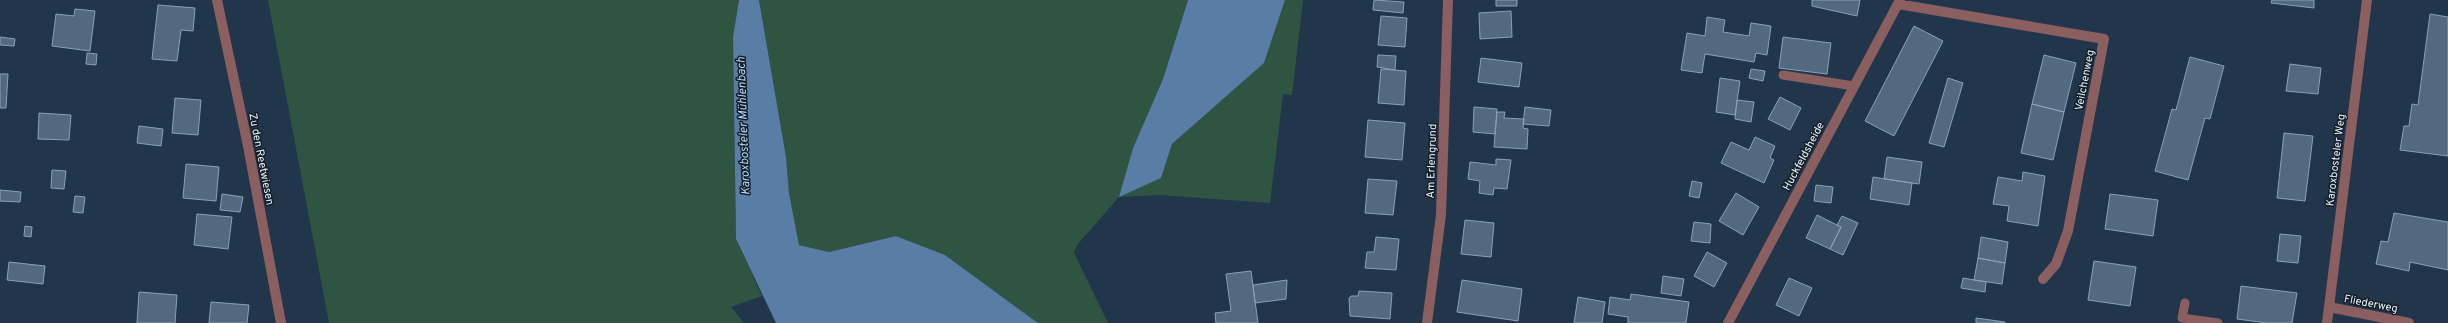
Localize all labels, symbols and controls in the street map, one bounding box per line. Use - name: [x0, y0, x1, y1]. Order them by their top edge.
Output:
- street label: Veilchenweg: [2072, 49, 2098, 112]
- water label: Karoxbosteler Mühlenbach: [734, 56, 754, 195]
- street label: Zu den Reetwiesen: [245, 112, 277, 206]
- street label: Karoxbosteler Weg: [2323, 113, 2349, 207]
- street label: Huckfeldsheide: [1780, 120, 1828, 193]
- street label: Am Erlengrund: [1424, 123, 1440, 199]
- street label: Fliederweg: [2343, 292, 2399, 316]

